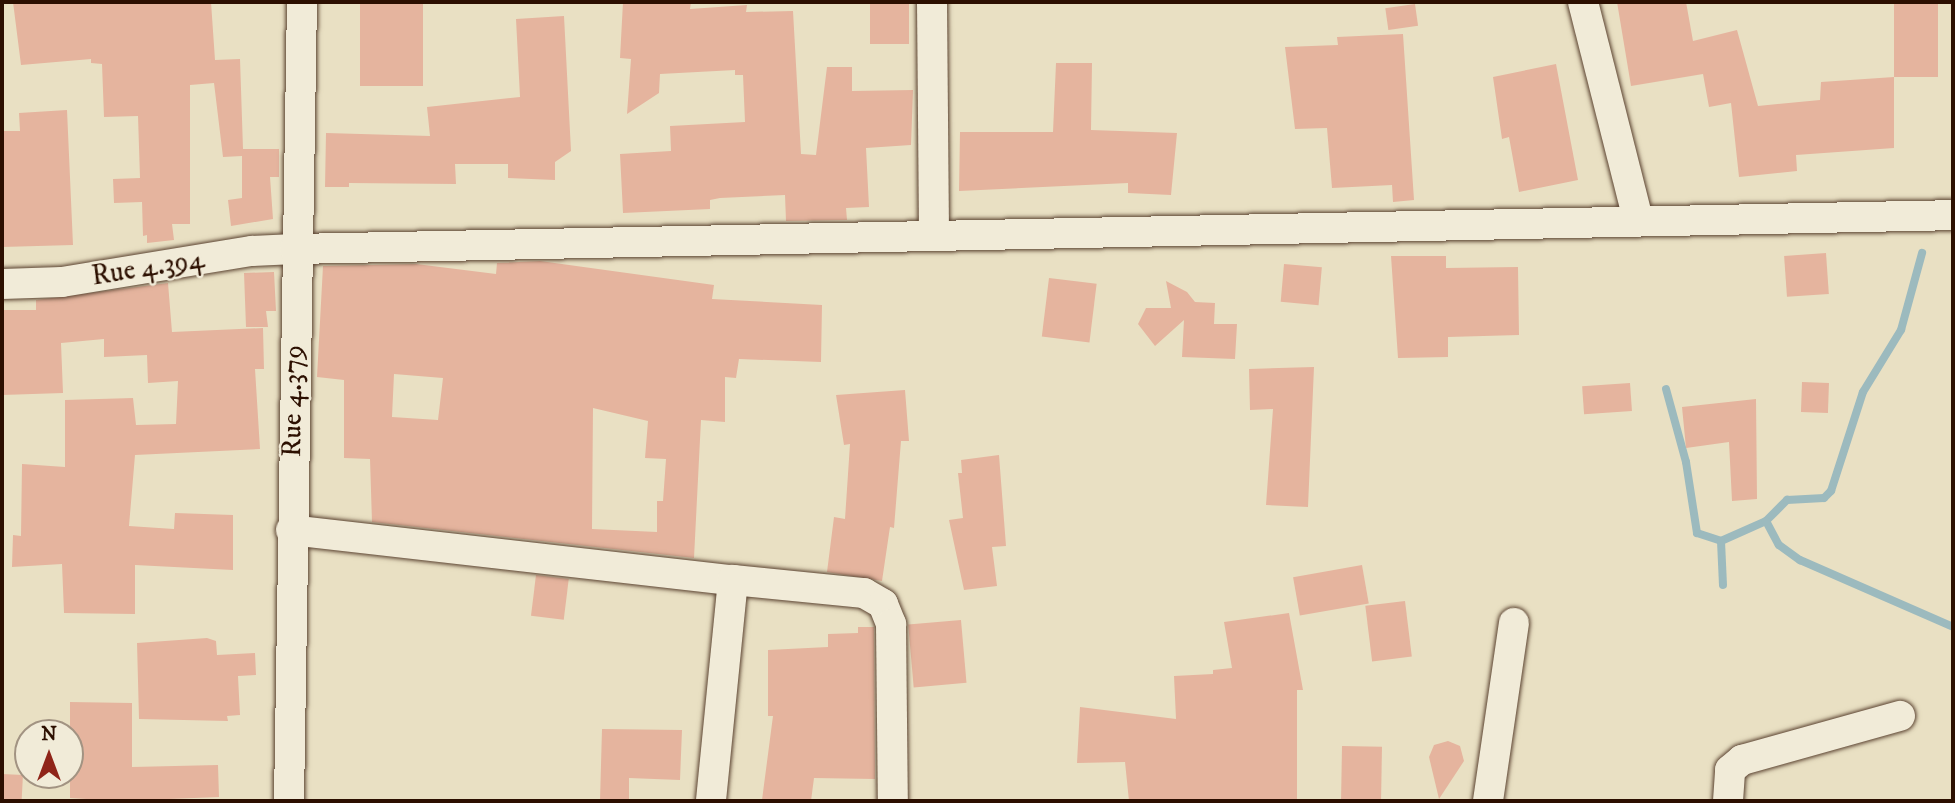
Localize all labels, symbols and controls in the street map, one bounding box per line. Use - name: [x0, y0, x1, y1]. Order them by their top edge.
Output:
- street label: Rue 4.394: [89, 243, 207, 293]
- street label: Rue 4.379: [275, 345, 311, 457]
- north arrow: [14, 719, 84, 789]
- text: N: [41, 723, 57, 746]

